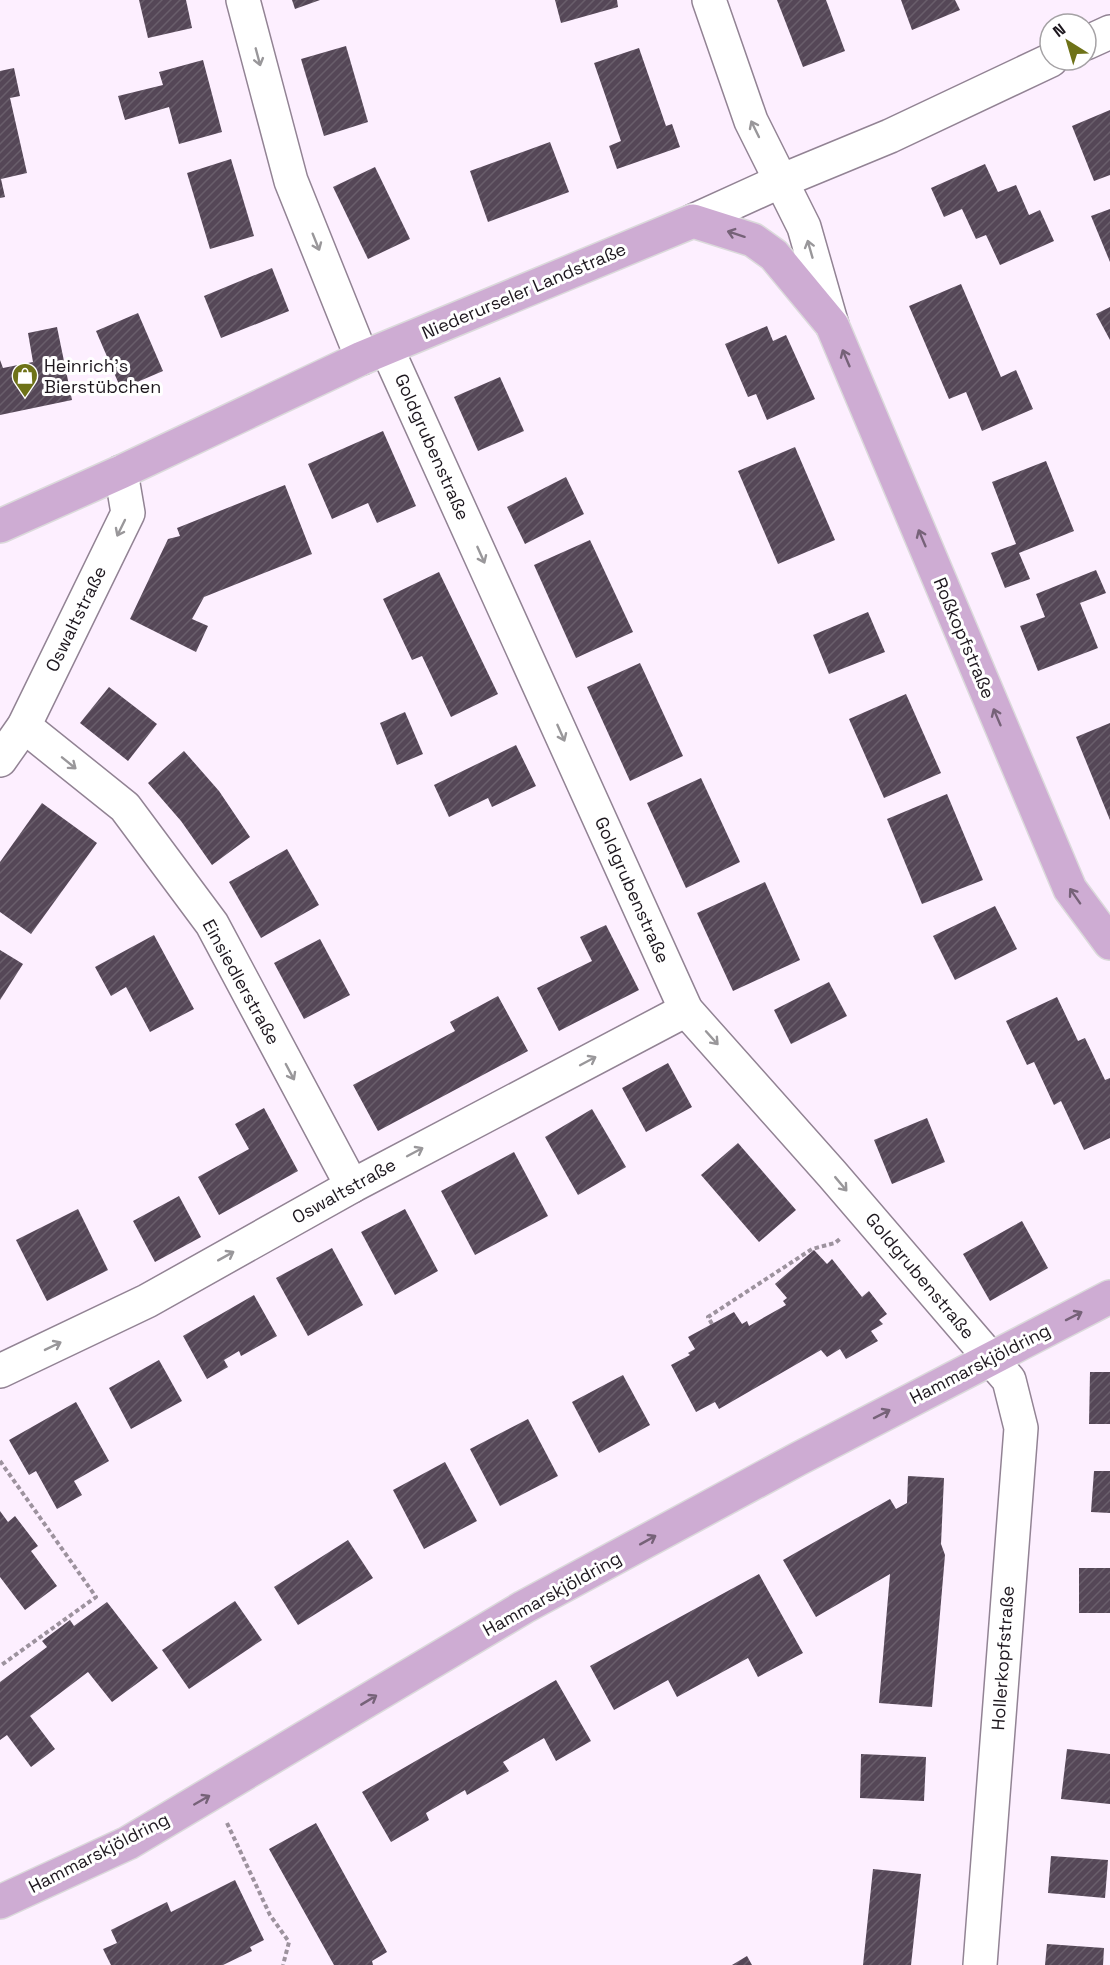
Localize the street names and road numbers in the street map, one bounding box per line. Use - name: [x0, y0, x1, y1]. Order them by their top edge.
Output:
- street label: Niederurseler Landstraße: [418, 237, 629, 344]
- street label: Goldgrubenstraße: [390, 370, 475, 524]
- street label: Oswaltstraße: [40, 562, 111, 676]
- street label: Roßkopfstraße: [929, 574, 1000, 702]
- street label: Goldgrubenstraße: [590, 813, 675, 967]
- street label: Einsiedlerstraße: [198, 915, 285, 1048]
- street label: Oswaltstraße: [288, 1153, 400, 1229]
- street label: Goldgrubenstraße: [861, 1208, 980, 1344]
- street label: Hammarskjöldring: [906, 1318, 1054, 1409]
- street label: Hammarskjöldring: [479, 1546, 625, 1641]
- street label: Hollerkopfstraße: [986, 1585, 1019, 1731]
- street label: Hammarskjöldring: [25, 1807, 173, 1898]

